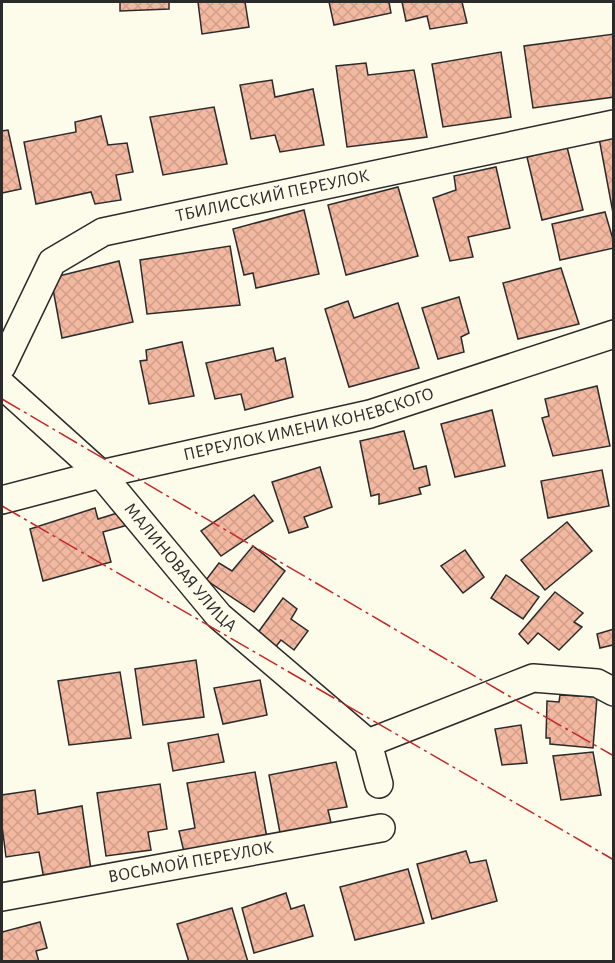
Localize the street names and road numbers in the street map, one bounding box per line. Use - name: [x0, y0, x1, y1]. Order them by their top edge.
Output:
- street label: ТБИЛИССКИЙ ПЕРЕУЛОК: [174, 167, 371, 225]
- street label: ПЕРЕУЛОК ИМЕНИ КОНЕВСКОГО: [182, 385, 436, 464]
- street label: МАЛИНОВАЯ УЛИЦА: [120, 500, 240, 636]
- street label: ВОСЬМОЙ ПЕРЕУЛОК: [107, 839, 276, 886]

